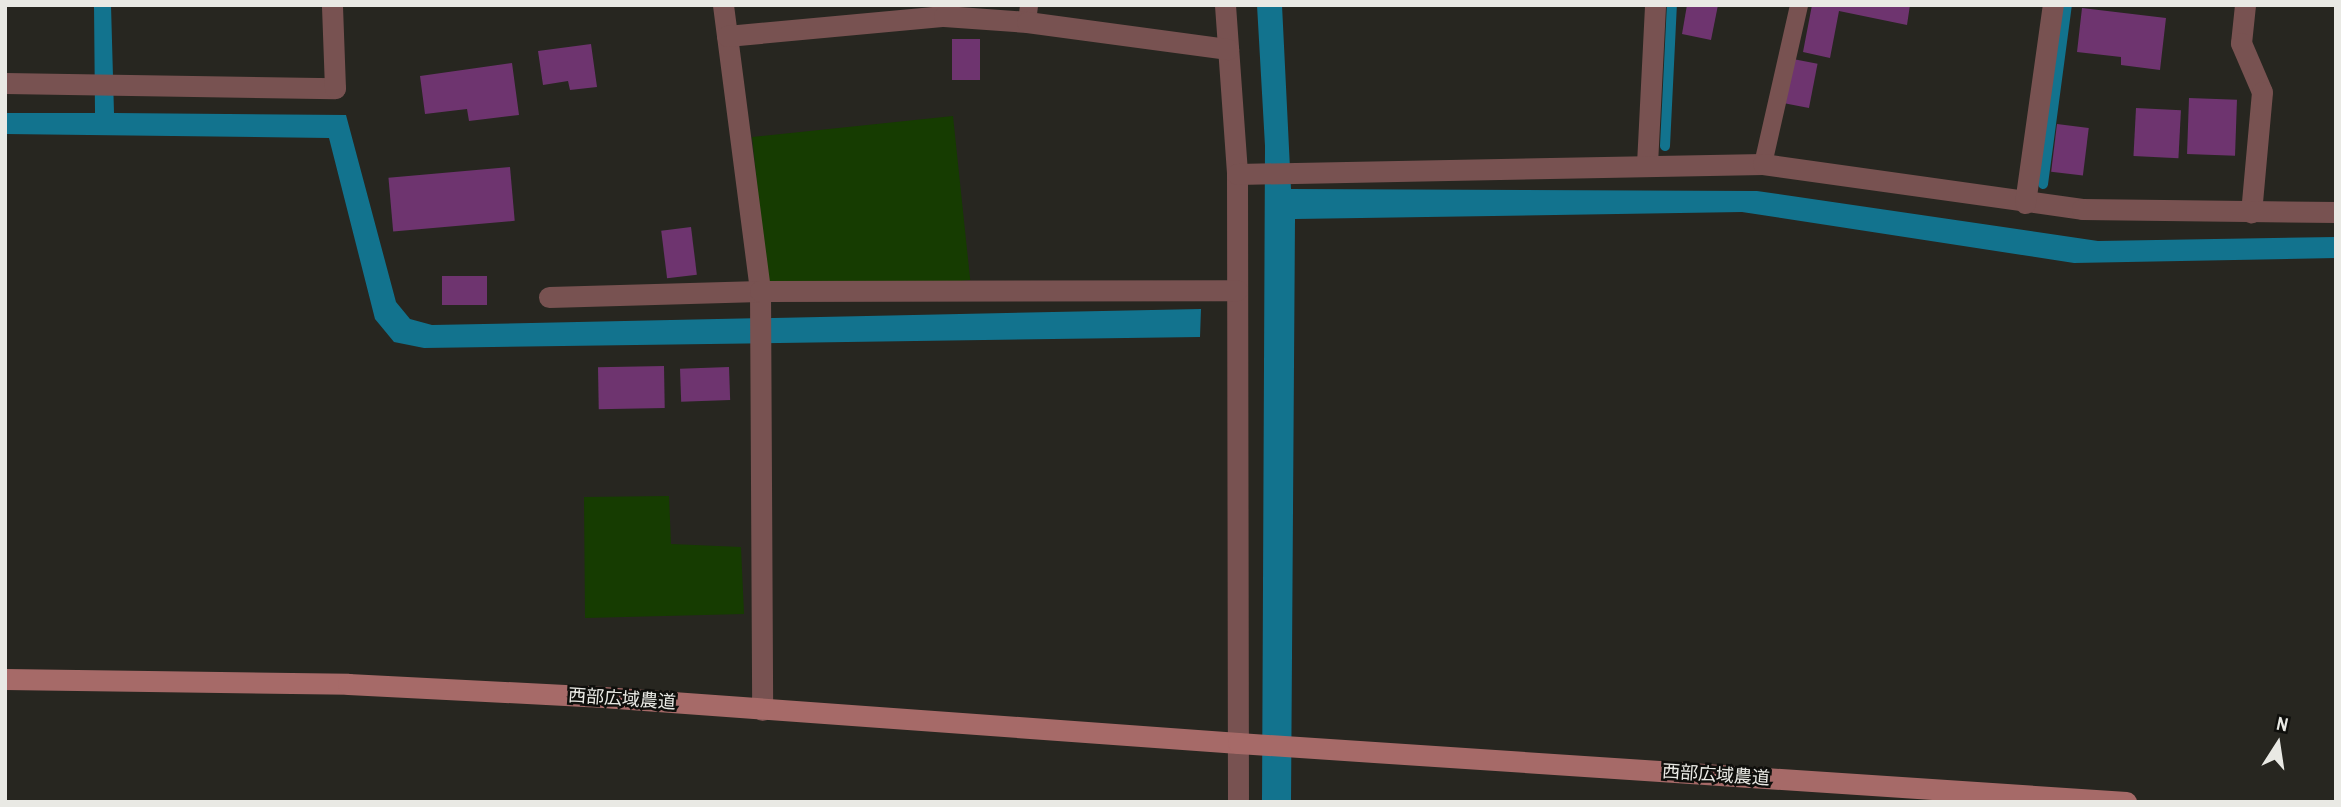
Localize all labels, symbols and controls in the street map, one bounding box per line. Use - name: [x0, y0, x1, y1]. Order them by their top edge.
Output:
- street label: 西部広域農道: [567, 684, 677, 714]
- north arrow: [2243, 709, 2313, 779]
- text: N: [2274, 710, 2291, 737]
- street label: 西部広域農道: [1661, 760, 1771, 790]

